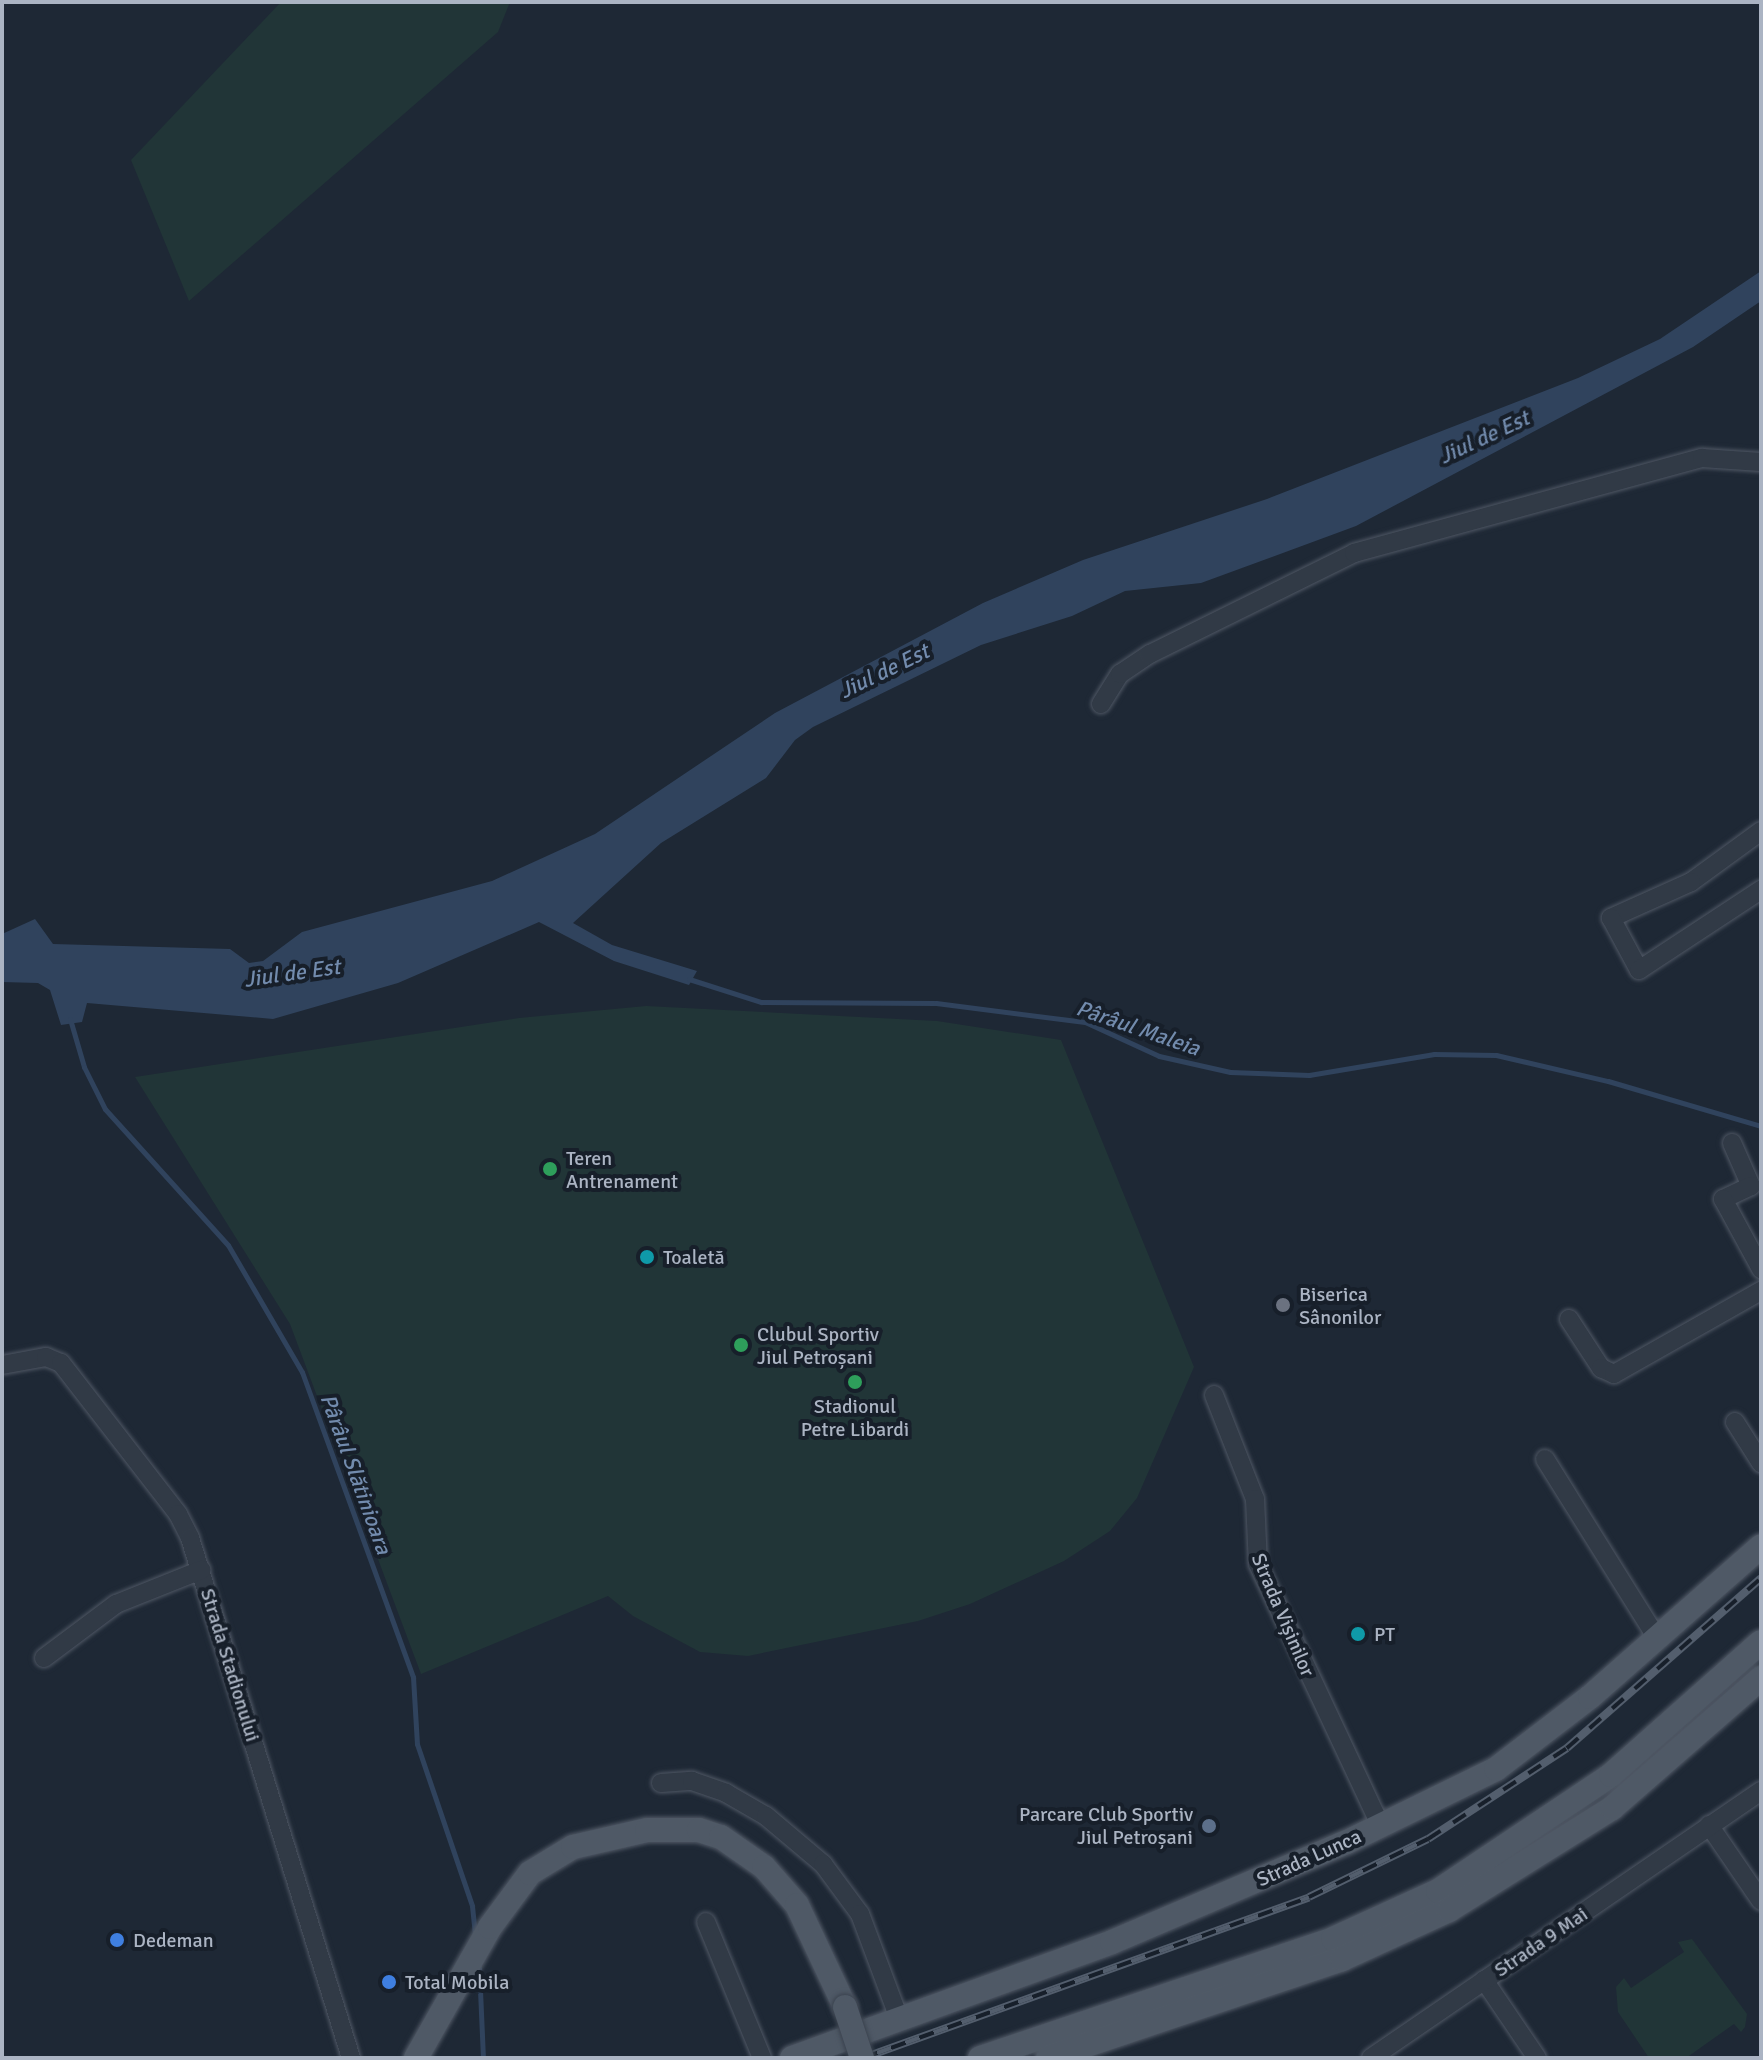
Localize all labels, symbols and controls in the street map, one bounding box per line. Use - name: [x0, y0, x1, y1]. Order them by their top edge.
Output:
- water label: Jiul de Est: [1435, 405, 1533, 469]
- water label: Jiul de Est: [835, 638, 933, 704]
- water label: Jiul de Est: [242, 953, 342, 993]
- water label: Pârâul Maleia: [1073, 995, 1203, 1061]
- place label: Teren Antrenament: [566, 1146, 678, 1193]
- marker: Teren Antrenament: [541, 1160, 559, 1178]
- place label: Toaletă: [663, 1245, 725, 1269]
- marker: Toaletă: [638, 1248, 656, 1266]
- place label: Biserica Sânonilor: [1299, 1282, 1381, 1329]
- marker: Biserica Sânonilor: [1274, 1296, 1292, 1314]
- place label: Clubul Sportiv Jiul Petroșani: [757, 1322, 879, 1369]
- marker: Clubul Sportiv Jiul Petroșani: [732, 1336, 750, 1354]
- marker: Stadionul Petre Libardi: [846, 1373, 864, 1391]
- water label: Pârâul Slătinioara: [315, 1390, 397, 1558]
- place label: Stadionul Petre Libardi: [801, 1394, 909, 1441]
- street label: Strada Vișinilor: [1246, 1550, 1320, 1680]
- street label: Strada Stadionului: [195, 1586, 265, 1744]
- place label: PT: [1374, 1622, 1395, 1646]
- marker: PT: [1349, 1625, 1367, 1643]
- place label: Parcare Club Sportiv Jiul Petroșani: [1019, 1802, 1193, 1849]
- marker: Parcare Club Sportiv Jiul Petroșani: [1200, 1817, 1218, 1835]
- street label: Strada Lunca: [1253, 1824, 1365, 1892]
- street label: Strada 9 Mai: [1490, 1902, 1592, 1982]
- place label: Dedeman: [133, 1928, 214, 1952]
- marker: Dedeman: [108, 1931, 126, 1949]
- place label: Total Mobila: [405, 1970, 509, 1994]
- marker: Total Mobila: [380, 1973, 398, 1991]

